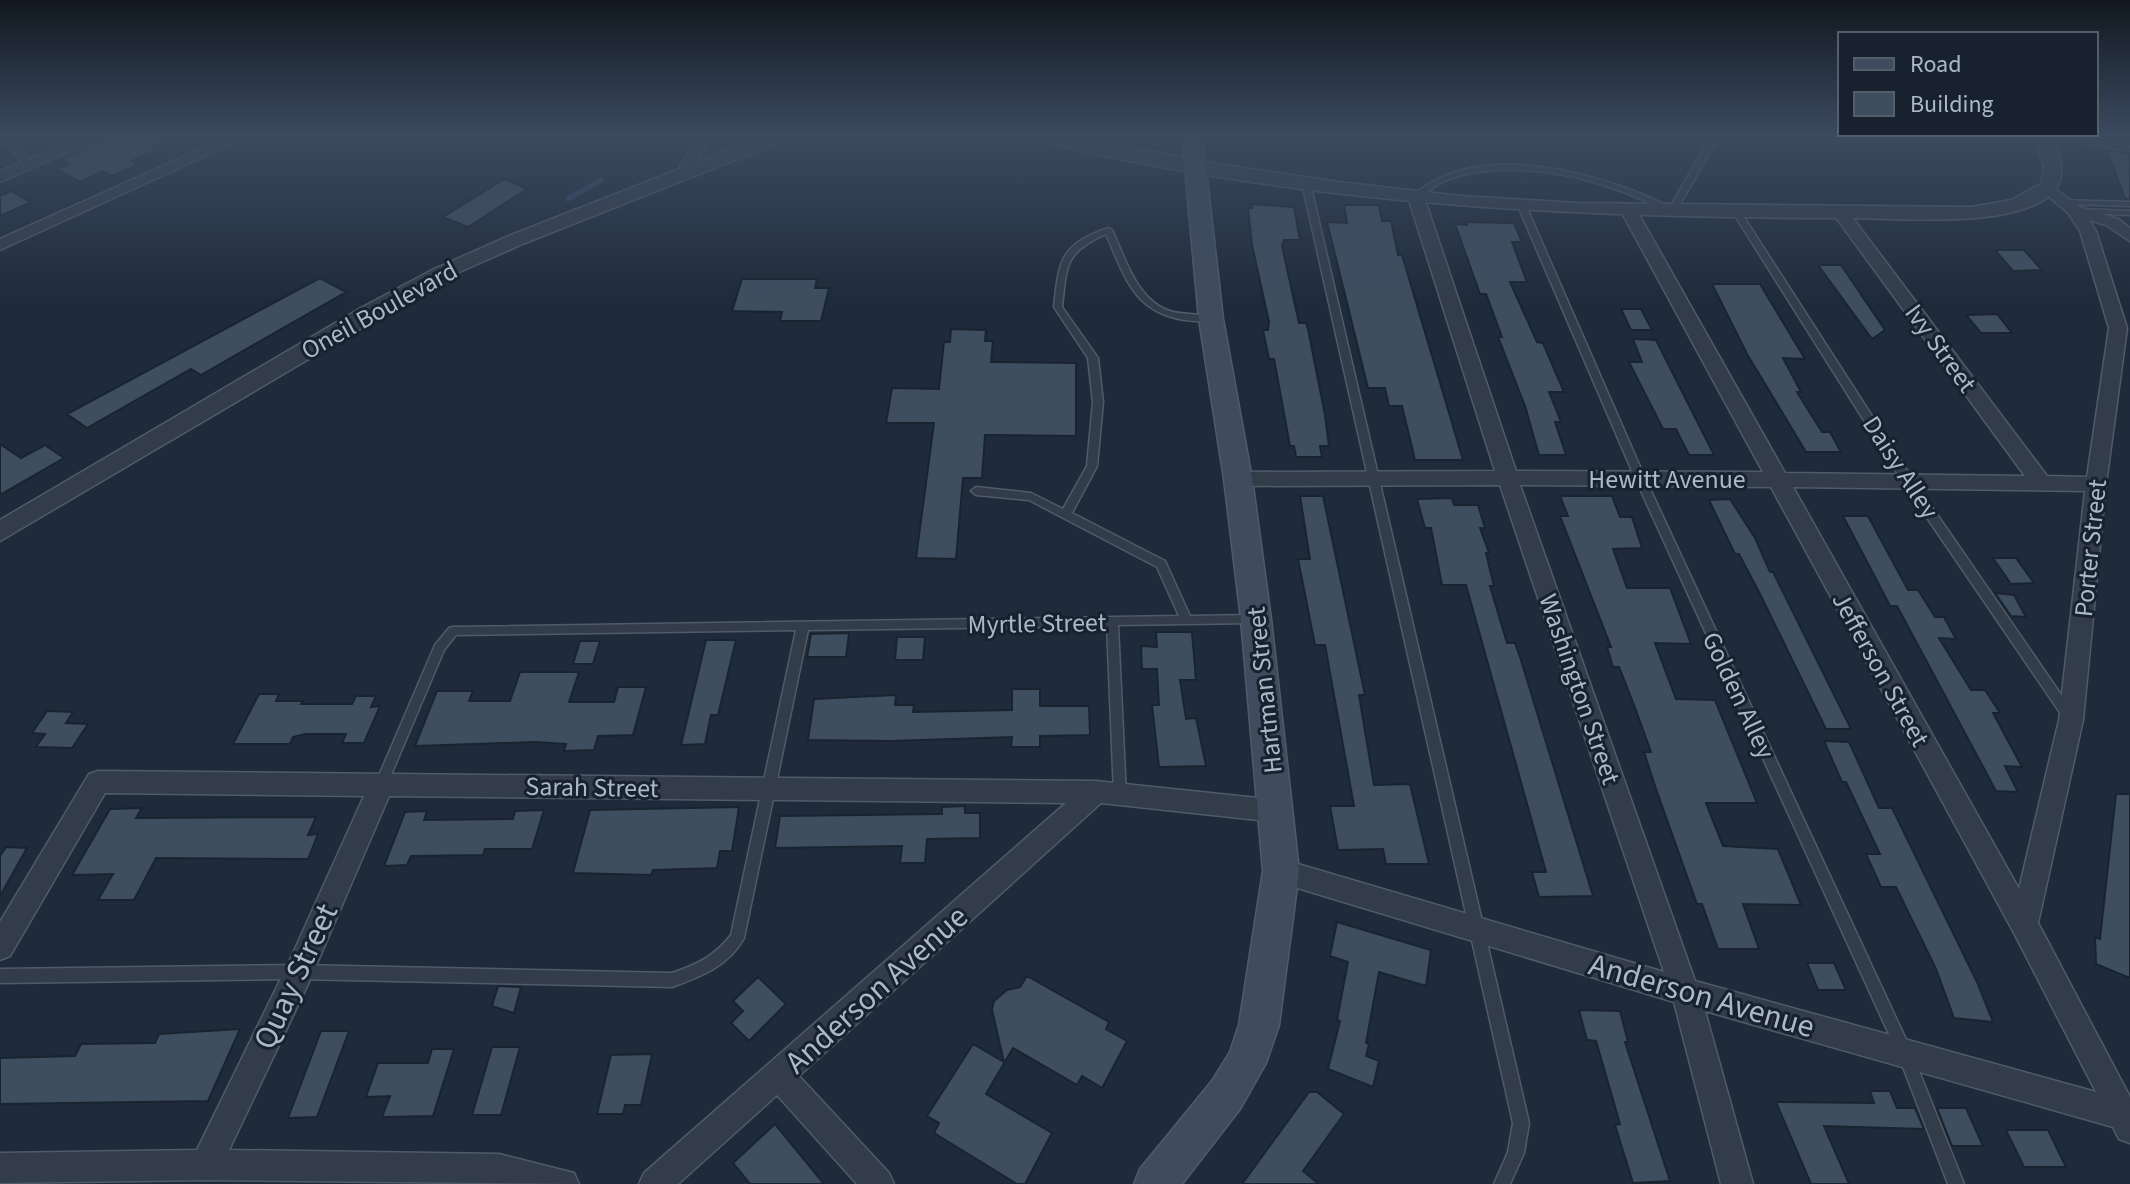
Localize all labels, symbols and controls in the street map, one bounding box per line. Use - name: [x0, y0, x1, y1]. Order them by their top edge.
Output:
- legend: [1838, 32, 2098, 136]
- text: Road: [1910, 47, 1962, 82]
- text: Building: [1910, 87, 1994, 122]
- street label: Oneil Boulevard: [294, 252, 464, 369]
- street label: Ivy Street: [1896, 296, 1986, 400]
- street label: Daisy Alley: [1853, 408, 1948, 526]
- street label: Hewitt Avenue: [1588, 461, 1746, 498]
- street label: Porter Street: [2065, 477, 2116, 619]
- street label: Jefferson Street: [1823, 585, 1938, 753]
- street label: Washington Street: [1530, 589, 1629, 789]
- street label: Myrtle Street: [967, 604, 1107, 643]
- street label: Hartman Street: [1237, 605, 1292, 775]
- street label: Golden Alley: [1693, 626, 1784, 765]
- street label: Sarah Street: [525, 768, 659, 807]
- street label: Anderson Avenue: [775, 895, 979, 1085]
- street label: Quay Street: [242, 896, 350, 1057]
- street label: Anderson Avenue: [1584, 942, 1820, 1050]

